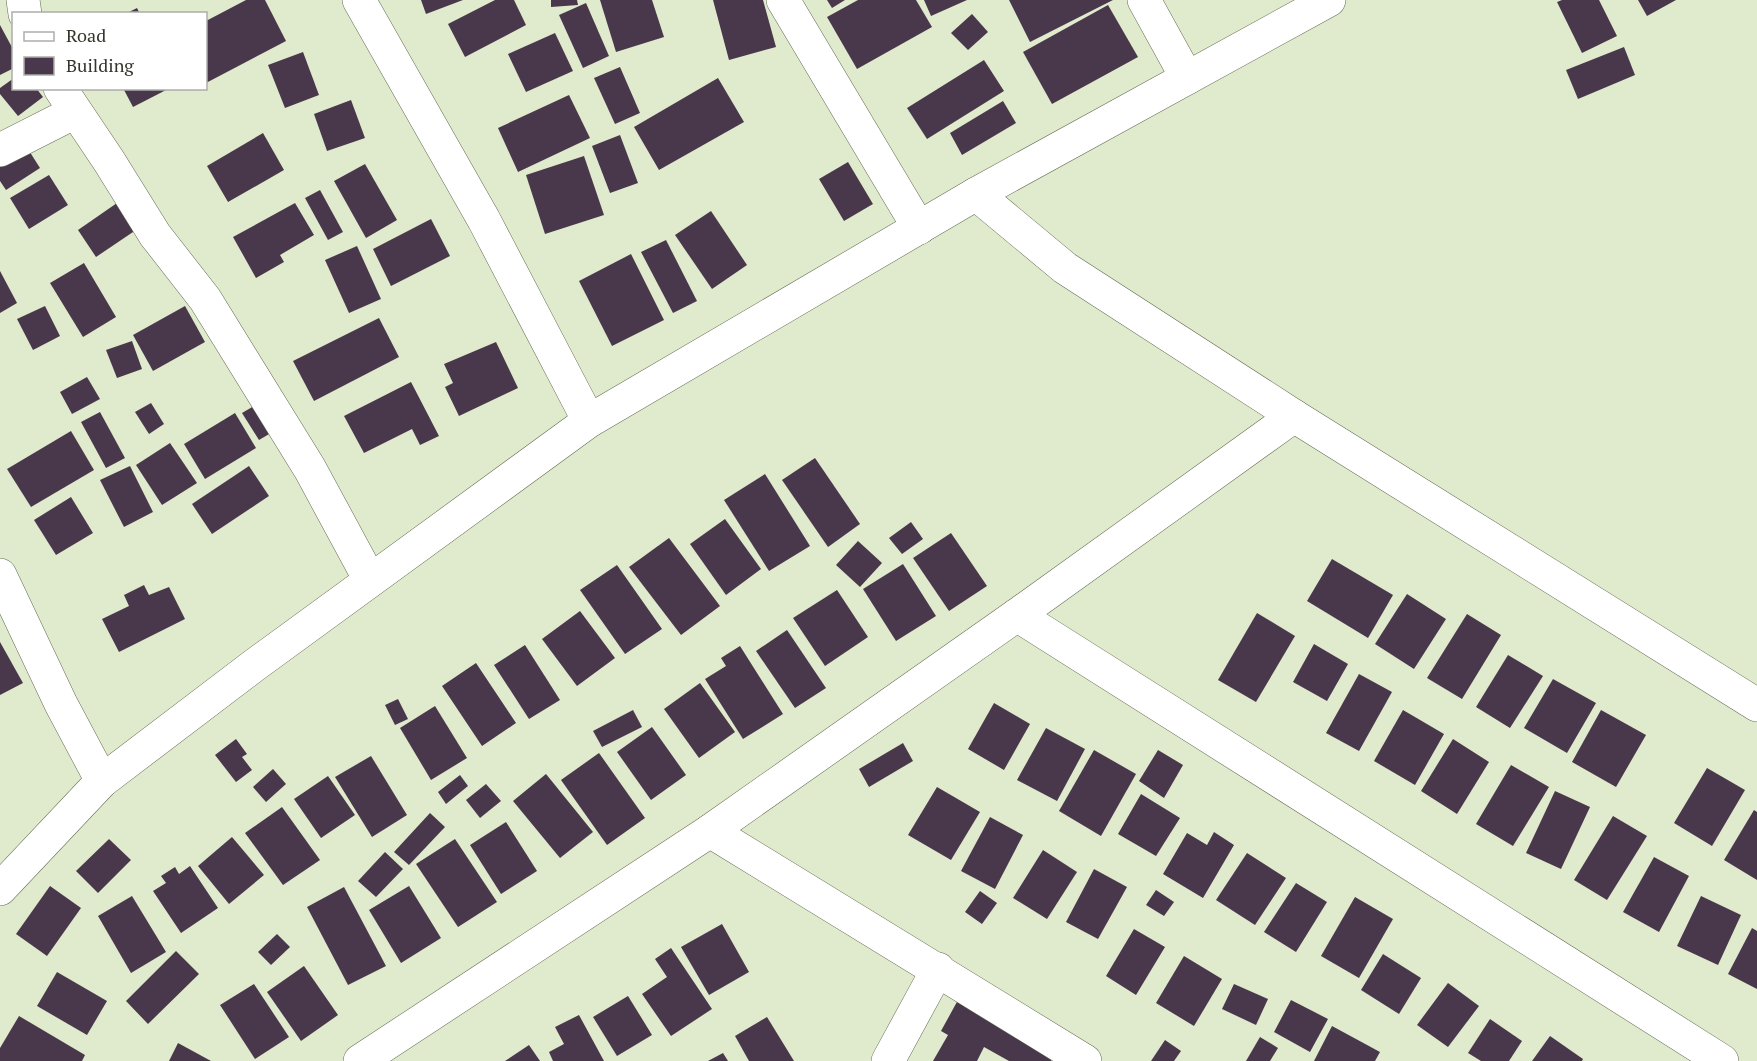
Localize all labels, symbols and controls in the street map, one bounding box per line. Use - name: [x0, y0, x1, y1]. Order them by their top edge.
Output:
- legend: [12, 12, 207, 90]
- text: Road: [66, 23, 106, 47]
- text: Building: [66, 53, 134, 77]

